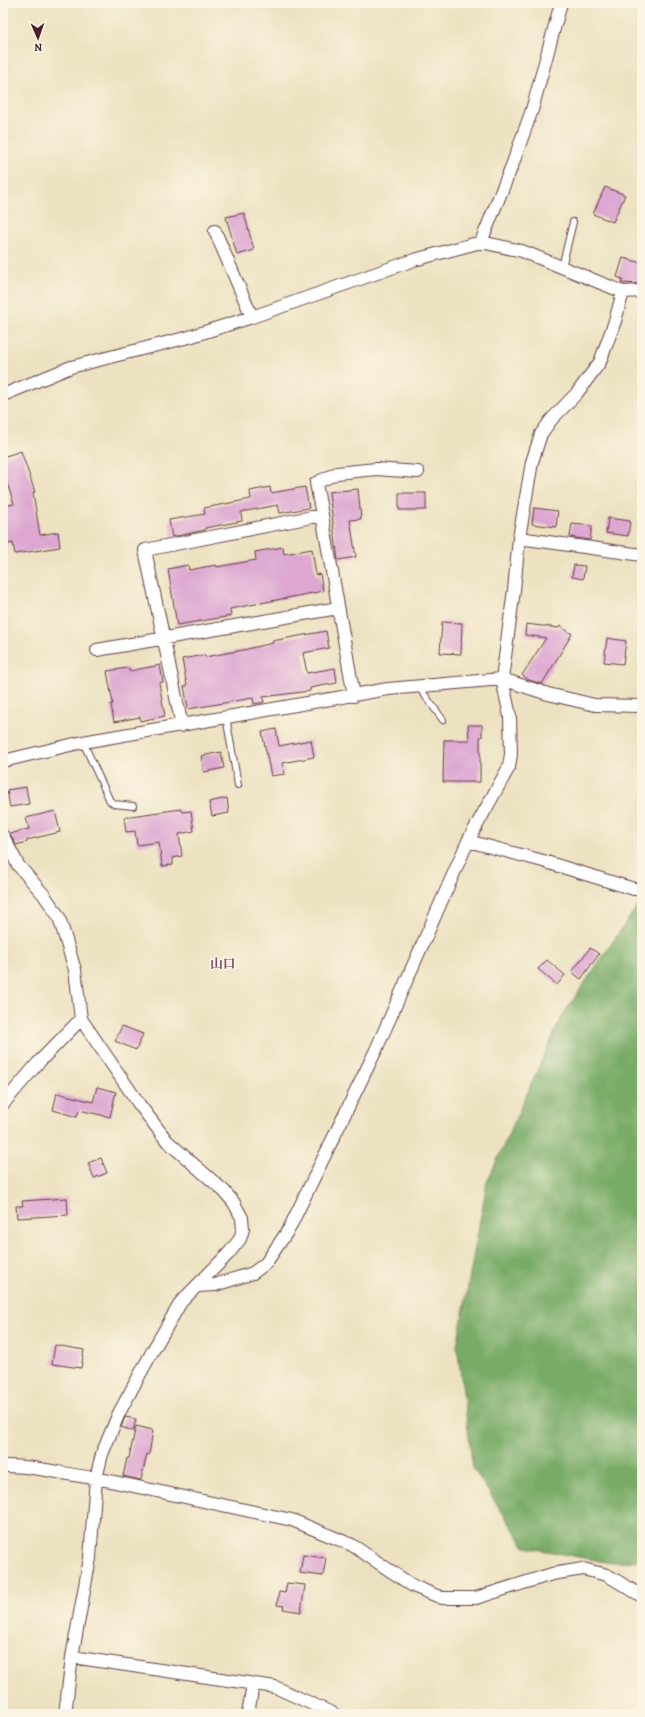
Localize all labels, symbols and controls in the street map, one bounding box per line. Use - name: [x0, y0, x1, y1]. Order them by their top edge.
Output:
- north arrow: [18, 18, 58, 58]
- text: N: [34, 40, 43, 55]
- district label: 山口: [210, 955, 236, 972]

